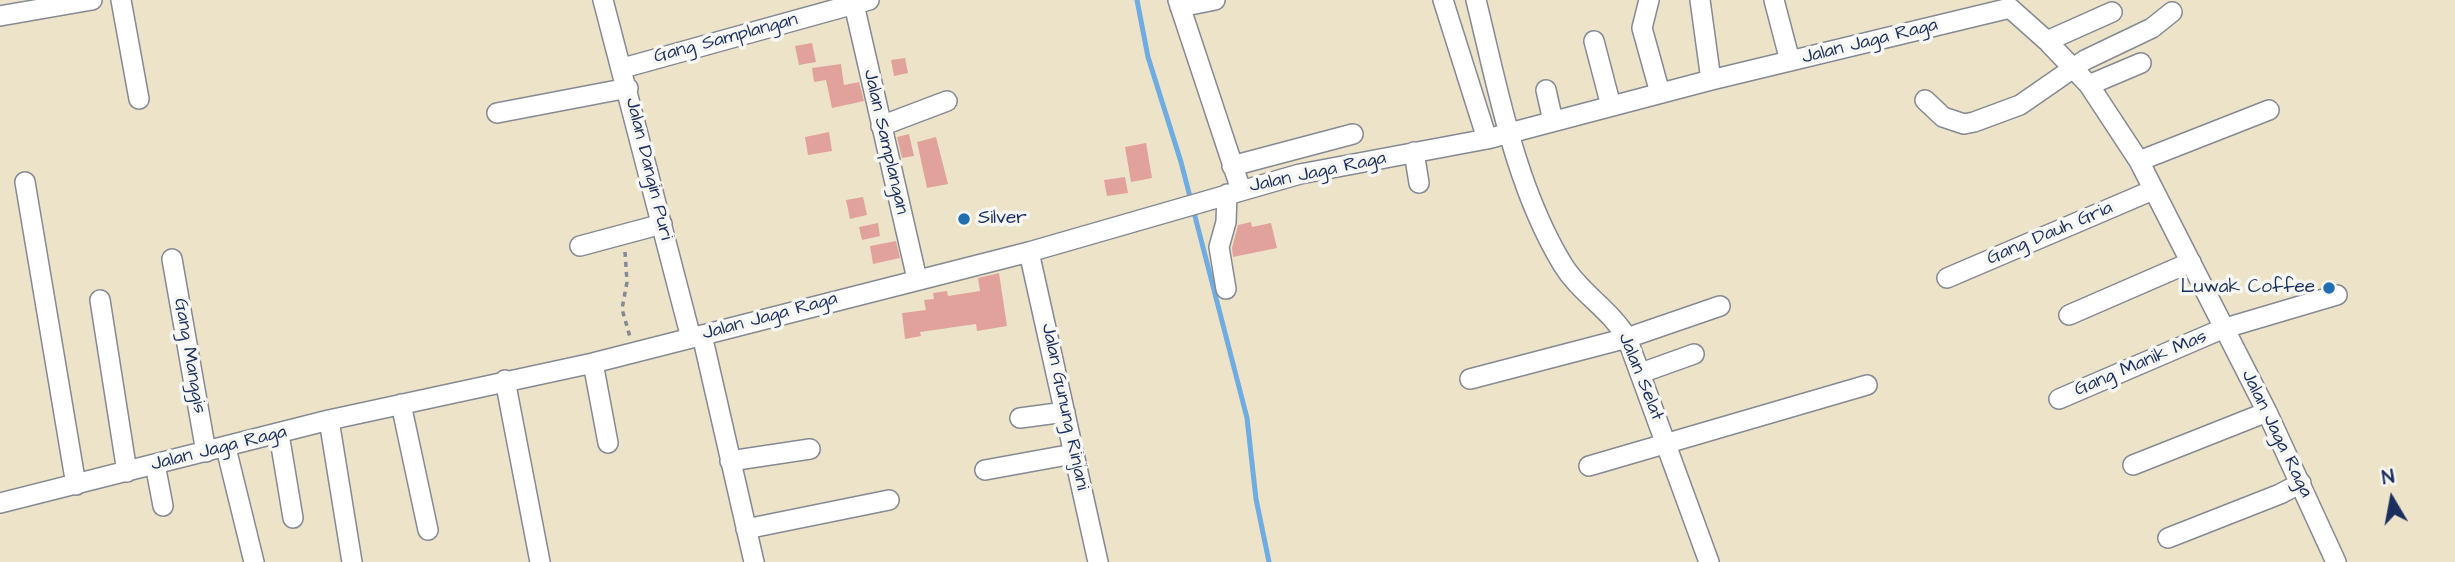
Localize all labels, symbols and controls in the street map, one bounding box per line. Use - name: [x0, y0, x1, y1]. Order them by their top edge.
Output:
- street label: Gang Samplangan: [652, 9, 800, 69]
- street label: Jalan Jaga Raga: [1800, 14, 1940, 70]
- street label: Jalan Samplangan: [857, 67, 913, 217]
- street label: Jalan Dangin Puri: [619, 95, 677, 243]
- street label: Jalan Jaga Raga: [1248, 147, 1388, 199]
- street label: Gang Dauh Gria: [1984, 197, 2116, 271]
- place label: Silver: [978, 208, 1027, 230]
- marker: Silver: [956, 211, 972, 227]
- place label: Luwak Coffee: [2181, 277, 2315, 299]
- marker: Luwak Coffee: [2321, 280, 2337, 296]
- street label: Jalan Jaga Raga: [700, 288, 840, 346]
- street label: Gang Manggis: [168, 297, 210, 415]
- street label: Jalan Gunung Rinjani: [1035, 322, 1093, 492]
- street label: Gang Manik Mas: [2071, 326, 2211, 402]
- street label: Jalan Selat: [1612, 330, 1668, 424]
- street label: Jalan Jaga Raga: [2235, 367, 2317, 501]
- street label: Jalan Jaga Raga: [149, 421, 289, 477]
- text: N: [2380, 463, 2396, 492]
- north arrow: [2357, 464, 2427, 534]

